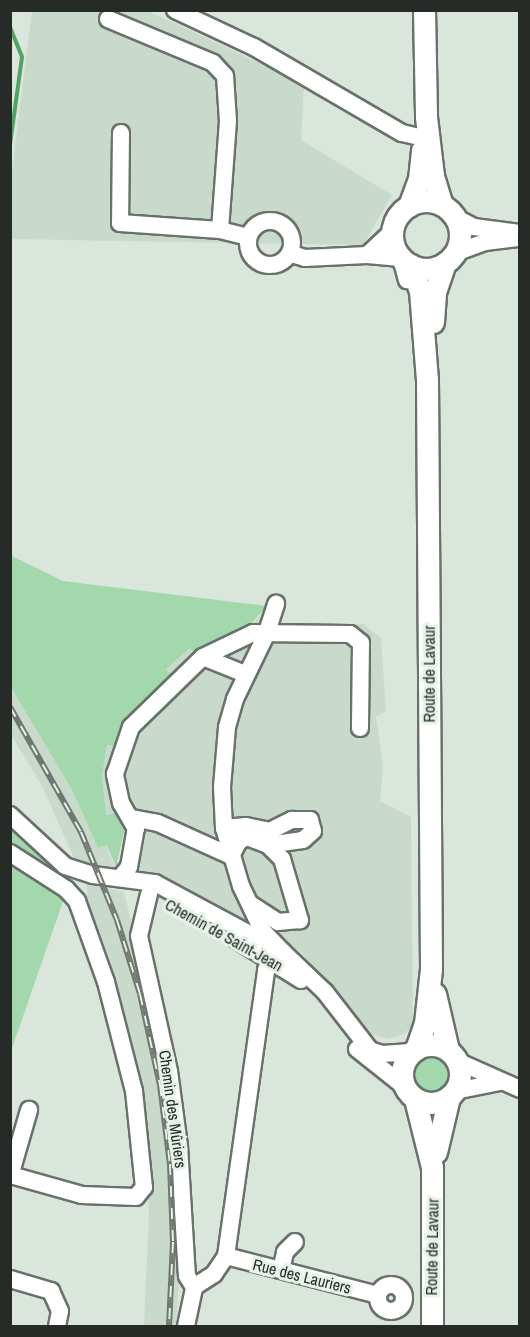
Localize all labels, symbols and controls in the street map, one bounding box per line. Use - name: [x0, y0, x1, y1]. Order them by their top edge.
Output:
- street label: Route de Lavaur: [419, 625, 439, 723]
- street label: Chemin de Saint-Jean: [162, 895, 286, 975]
- street label: Chemin des Mûriers: [155, 1049, 191, 1169]
- street label: Route de Lavaur: [422, 1198, 442, 1296]
- street label: Rue des Lauriers: [251, 1255, 353, 1297]

